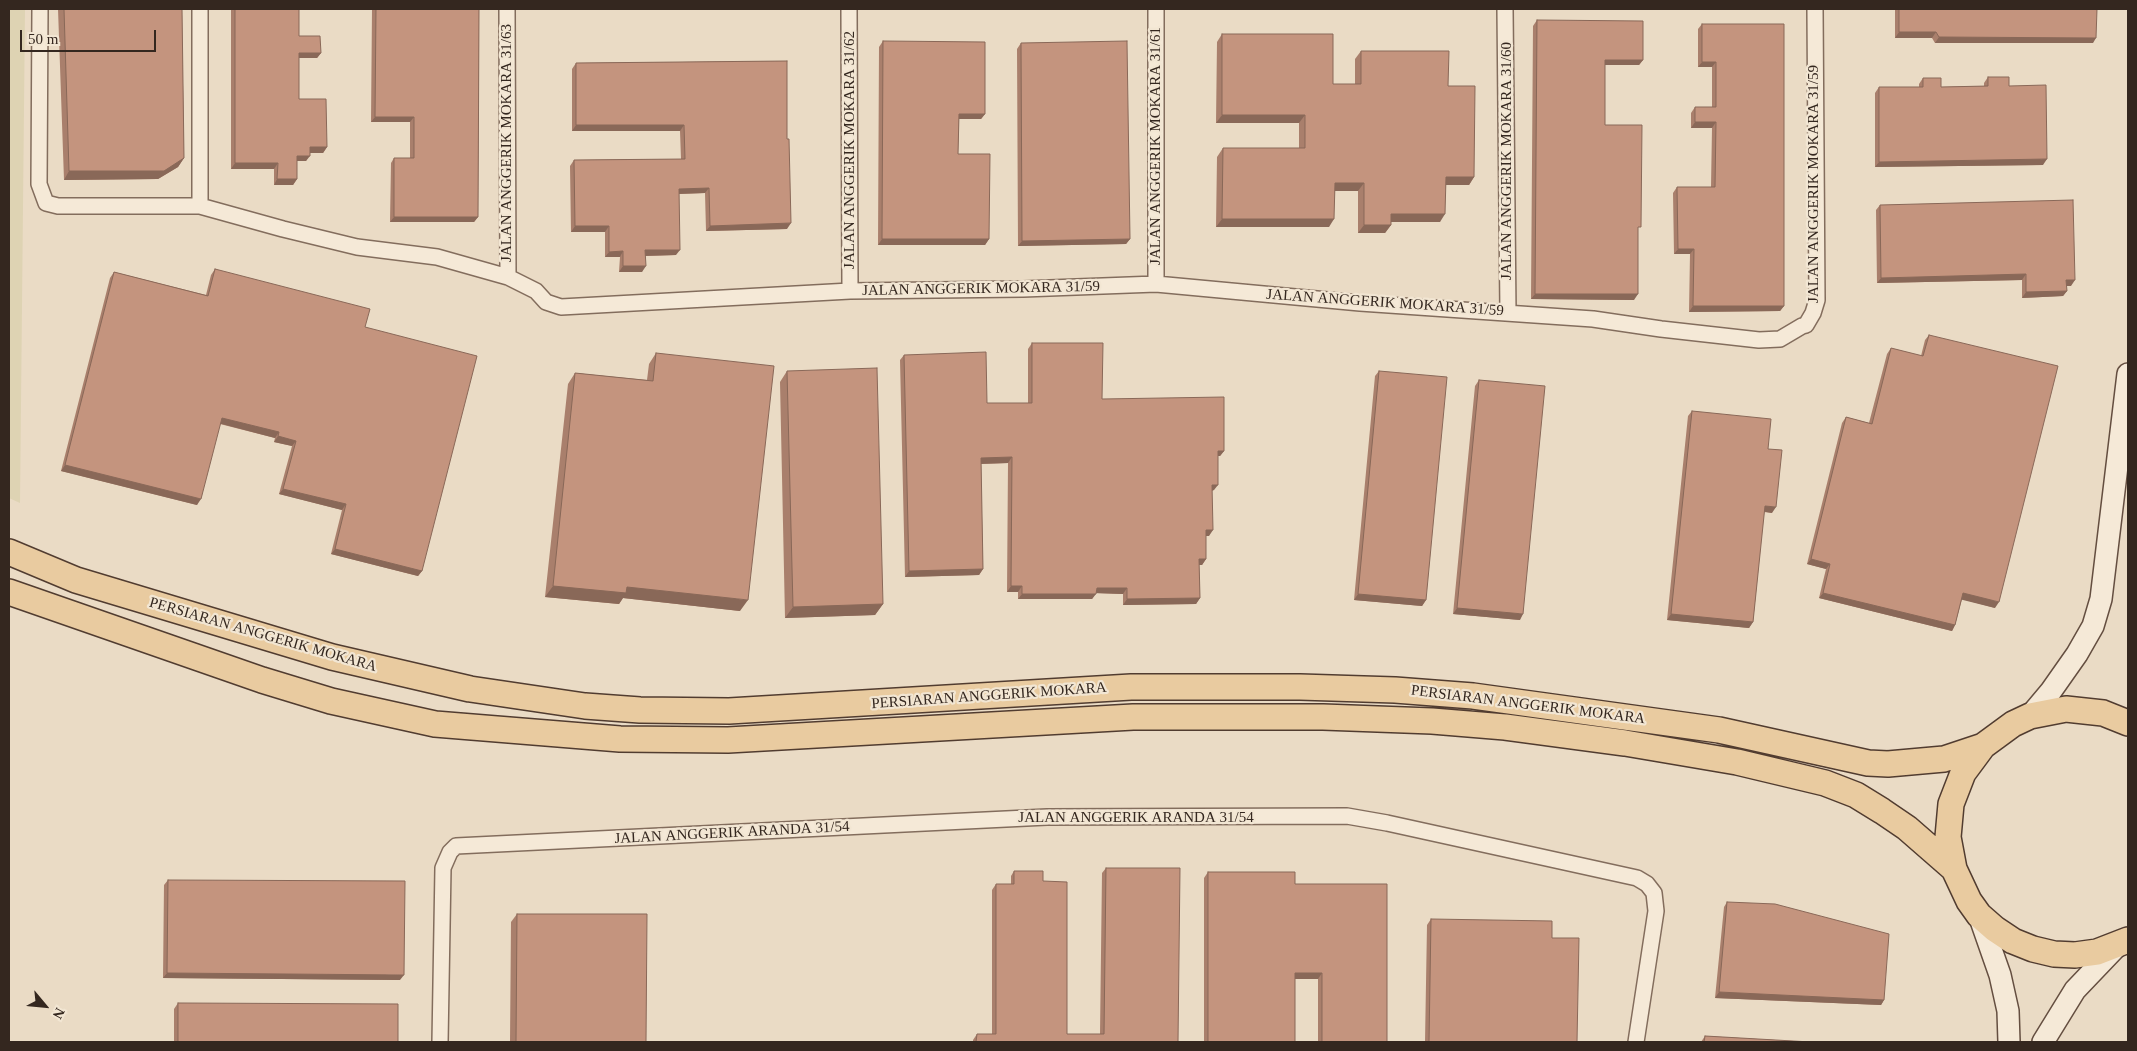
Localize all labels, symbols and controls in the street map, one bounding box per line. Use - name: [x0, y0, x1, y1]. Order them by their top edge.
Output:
- scale bar: [22, 20, 159, 52]
- street label: JALAN ANGGERIK MOKARA 31/63: [498, 24, 516, 262]
- street label: JALAN ANGGERIK MOKARA 31/61: [1147, 27, 1165, 265]
- text: 50 m: [28, 31, 58, 47]
- street label: JALAN ANGGERIK MOKARA 31/62: [841, 31, 859, 269]
- street label: JALAN ANGGERIK MOKARA 31/60: [1498, 42, 1516, 280]
- street label: JALAN ANGGERIK MOKARA 31/59: [1805, 65, 1823, 303]
- street label: JALAN ANGGERIK MOKARA 31/59: [862, 278, 1100, 300]
- street label: JALAN ANGGERIK MOKARA 31/59: [1266, 286, 1504, 320]
- street label: PERSIARAN ANGGERIK MOKARA: [147, 594, 379, 676]
- street label: PERSIARAN ANGGERIK MOKARA: [871, 679, 1107, 713]
- street label: PERSIARAN ANGGERIK MOKARA: [1410, 682, 1646, 728]
- street label: JALAN ANGGERIK ARANDA 31/54: [1018, 809, 1254, 827]
- street label: JALAN ANGGERIK ARANDA 31/54: [614, 818, 850, 848]
- north arrow: [20, 981, 70, 1031]
- text: N: [50, 1005, 68, 1021]

